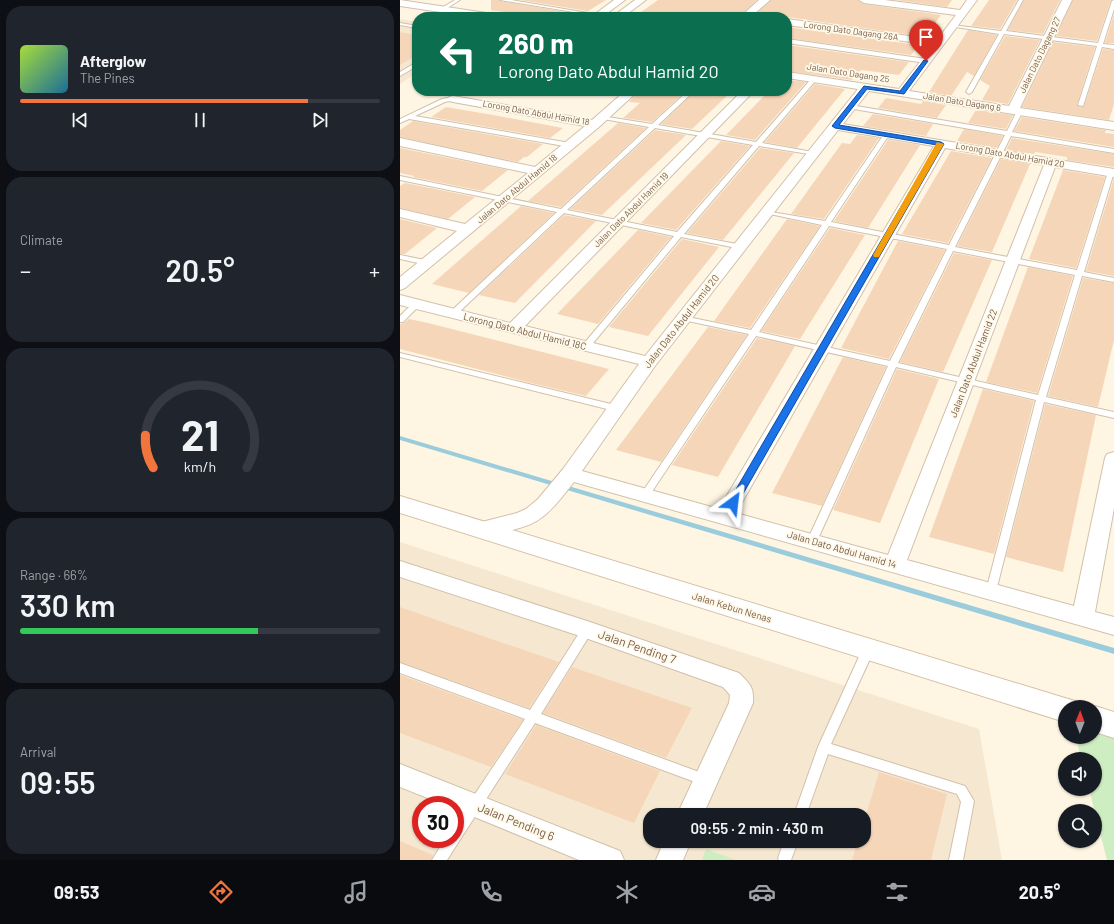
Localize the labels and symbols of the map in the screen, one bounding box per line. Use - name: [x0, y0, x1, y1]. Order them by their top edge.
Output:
- street label: Jalan Dato Dagang 27: [1016, 14, 1063, 95]
- street label: Lorong Dato Dagang 26A: [803, 18, 900, 43]
- pin: [909, 20, 943, 61]
- street label: Jalan Dato Dagang 25: [806, 61, 891, 85]
- street label: Jalan Dato Dagang 6: [922, 90, 1002, 113]
- street label: Lorong Dato Abdul Hamid 18: [482, 98, 591, 127]
- street label: Lorong Dato Abdul Hamid 20: [955, 140, 1065, 170]
- street label: Jalan Dato Abdul Hamid 18: [474, 152, 559, 226]
- street label: Jalan Dato Abdul Hamid 19: [591, 170, 671, 250]
- street label: Jalan Dato Abdul Hamid 20: [641, 272, 721, 370]
- street label: Jalan Dato Abdul Hamid 22: [947, 307, 999, 419]
- street label: Lorong Dato Abdul Hamid 18C: [462, 310, 588, 352]
- position arrow: [712, 482, 754, 524]
- street label: Jalan Dato Abdul Hamid 14: [786, 528, 898, 570]
- street label: Jalan Kebun Nenas: [691, 589, 773, 625]
- street label: Jalan Pending 7: [597, 626, 678, 666]
- north arrow: [1058, 700, 1102, 744]
- speed limit sign: 30: [412, 796, 464, 848]
- street label: Jalan Pending 6: [476, 799, 557, 843]

